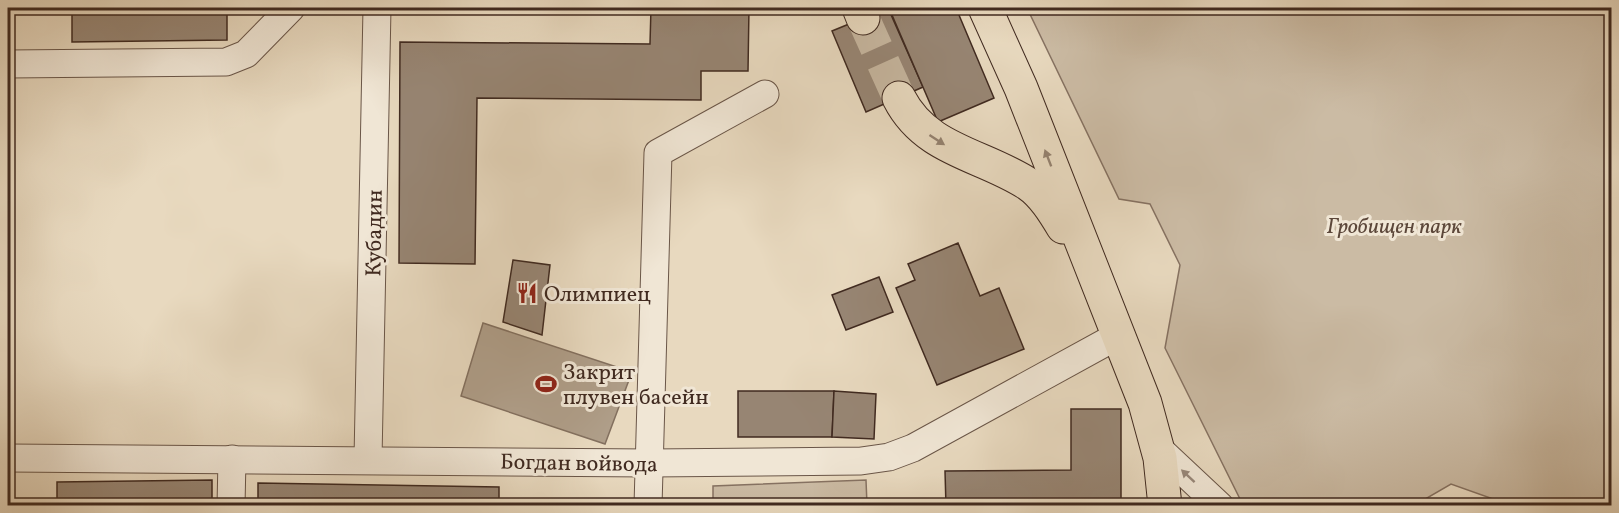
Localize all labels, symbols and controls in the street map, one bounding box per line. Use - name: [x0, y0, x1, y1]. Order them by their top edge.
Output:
- one-way arrow: [929, 135, 946, 146]
- one-way arrow: [1043, 149, 1052, 167]
- street label: Кубадин: [359, 189, 392, 277]
- park label: Гробищен парк: [1327, 212, 1462, 243]
- place label: Олимпиец: [544, 280, 651, 311]
- restaurant icon: Олимпиец: [515, 281, 539, 305]
- place label: Закрит плувен басейн: [563, 358, 709, 414]
- sports icon: Закрит плувен басейн: [534, 372, 558, 396]
- street label: Богдан войвода: [500, 448, 658, 481]
- one-way arrow: [1181, 469, 1196, 483]

